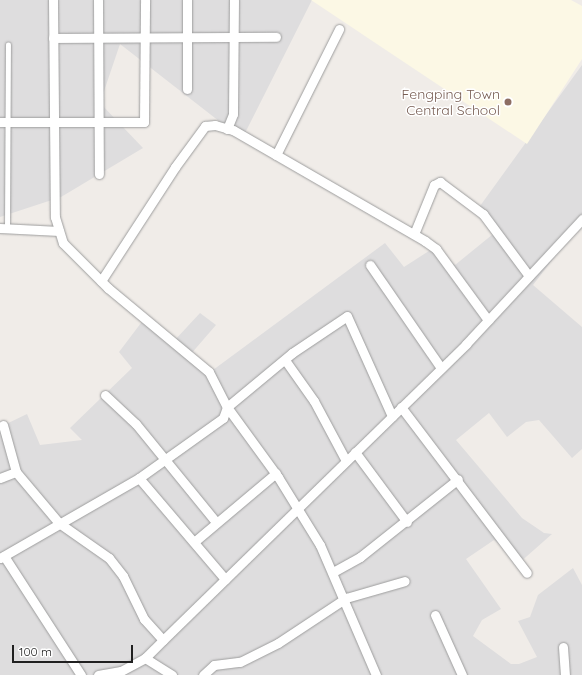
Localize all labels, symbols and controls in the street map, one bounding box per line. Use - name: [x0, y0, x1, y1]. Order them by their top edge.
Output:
- place label: Fengping Town Central School: [402, 86, 500, 118]
- marker: Fengping Town Central School: [503, 97, 513, 107]
- scale bar: [14, 637, 135, 663]
- text: 100 m: [19, 644, 52, 659]

